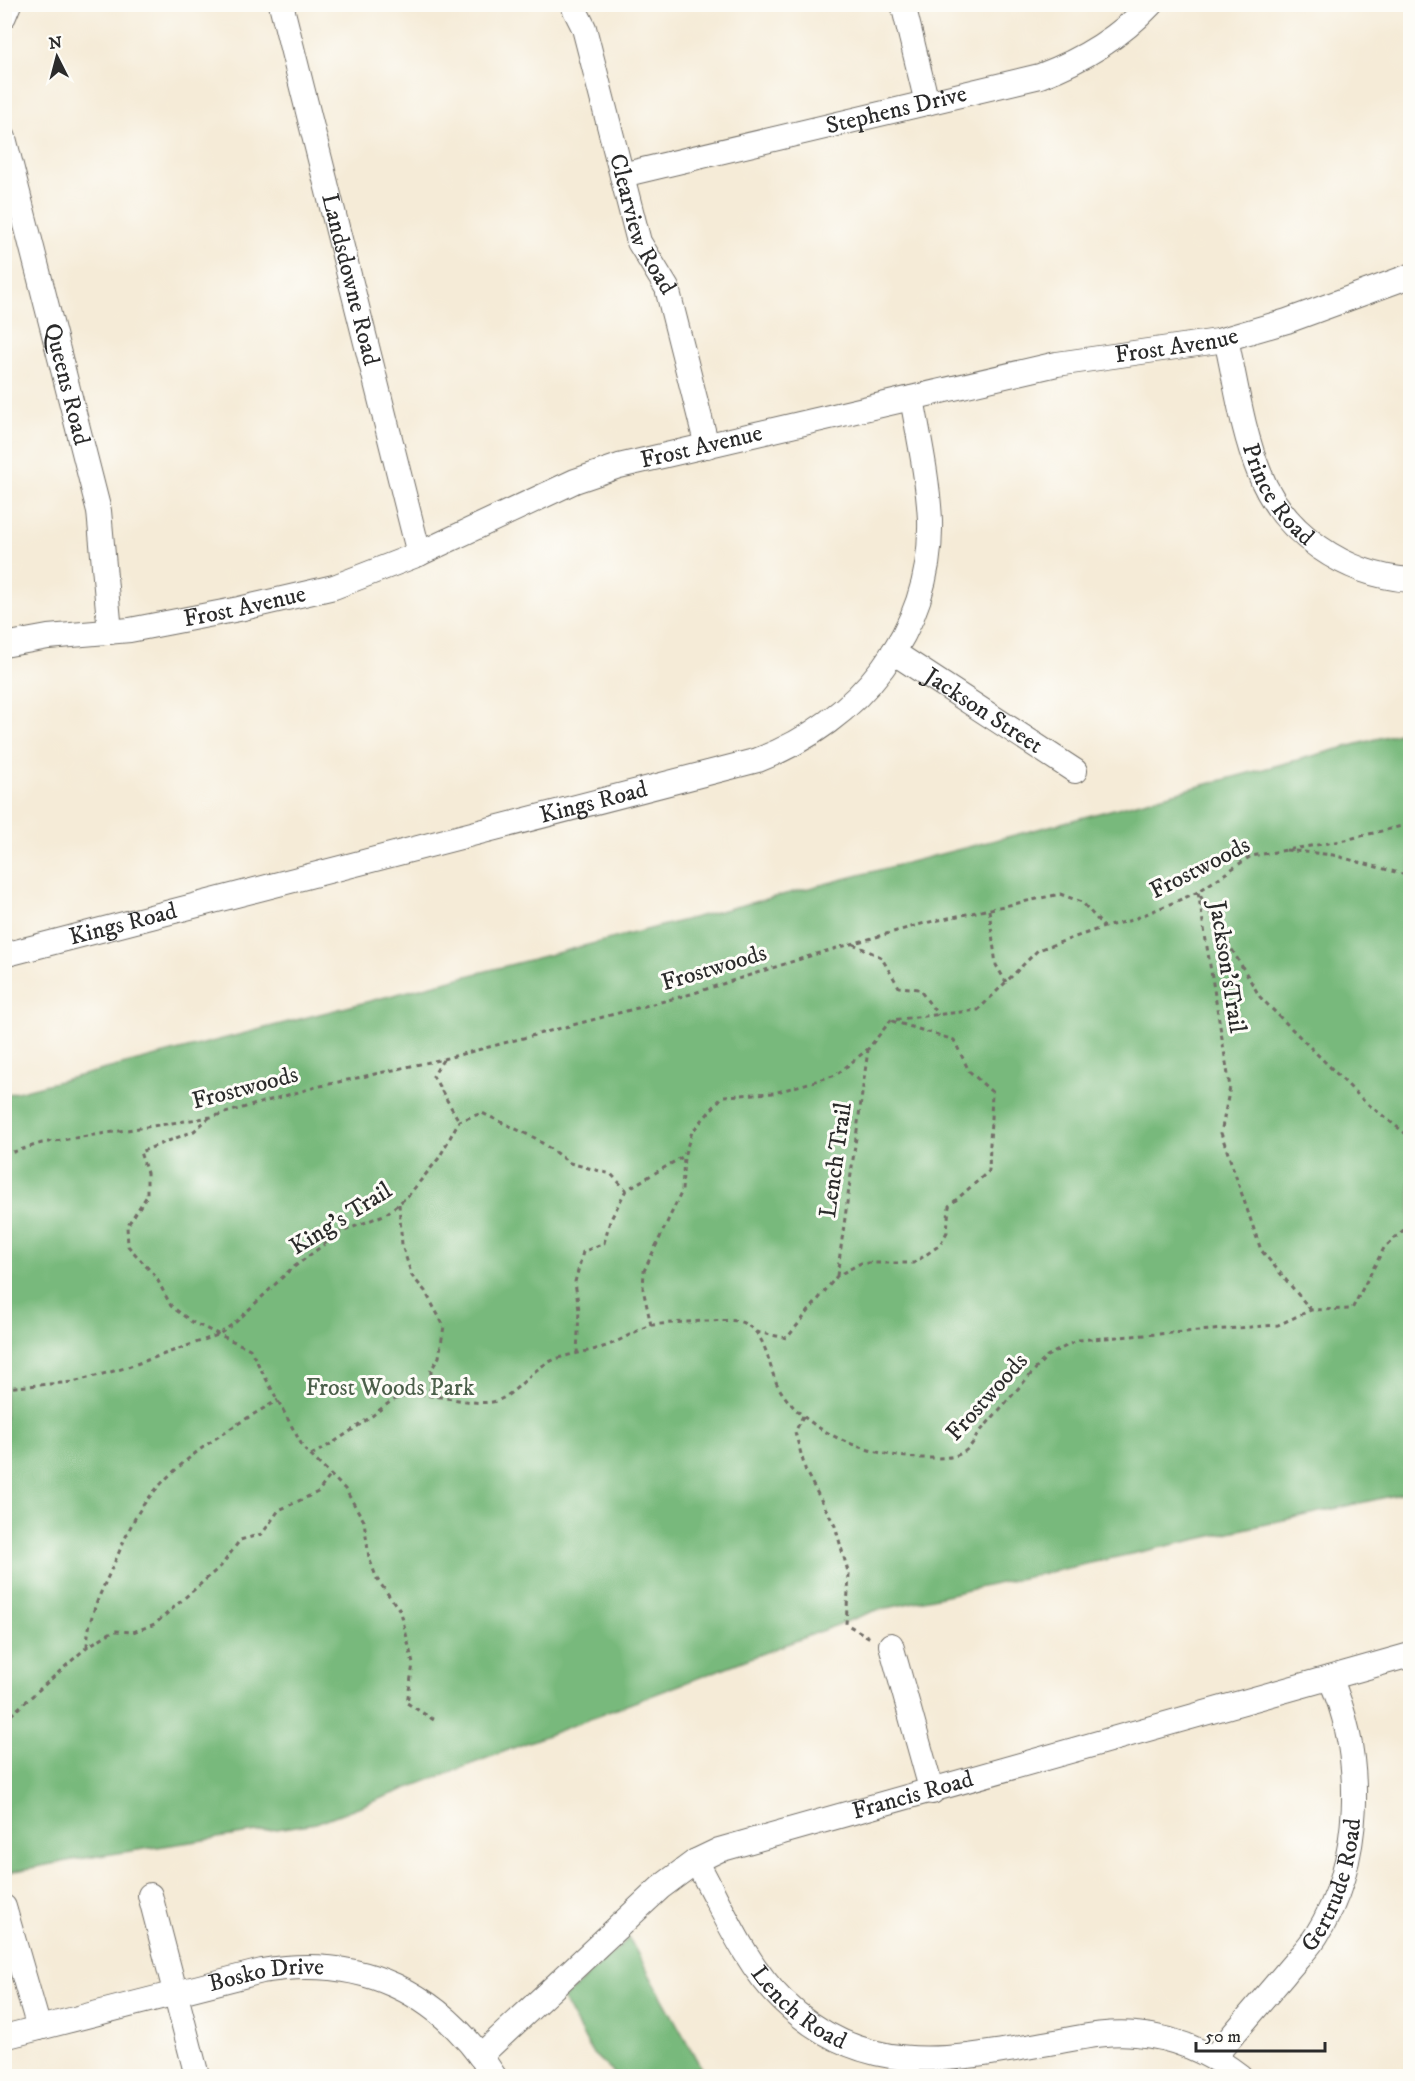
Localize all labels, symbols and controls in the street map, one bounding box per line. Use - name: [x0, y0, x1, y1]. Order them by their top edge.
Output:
- north arrow: [27, 27, 87, 87]
- text: N: [48, 32, 63, 54]
- street label: Stephens Drive: [823, 79, 970, 141]
- street label: Clearview Road: [602, 151, 682, 300]
- street label: Landsdowne Road: [314, 190, 386, 369]
- street label: Queens Road: [37, 320, 97, 448]
- street label: Frost Avenue: [1113, 321, 1242, 371]
- street label: Frost Avenue: [637, 418, 765, 476]
- street label: Prince Road: [1235, 440, 1320, 553]
- street label: Frost Avenue: [181, 579, 309, 634]
- street label: Jackson Street: [917, 660, 1049, 761]
- street label: Kings Road: [536, 774, 651, 831]
- street label: Frostwoods: [1145, 830, 1255, 906]
- street label: Kings Road: [66, 896, 180, 953]
- street label: Jackson'sTrail: [1201, 897, 1252, 1036]
- street label: Frostwoods: [658, 938, 770, 998]
- street label: Frostwoods: [189, 1059, 301, 1117]
- street label: Lench Trail: [813, 1100, 859, 1220]
- street label: King's Trail: [284, 1175, 398, 1262]
- street label: Frostwoods: [940, 1347, 1034, 1447]
- park label: Frost Woods Park: [305, 1373, 475, 1403]
- street label: Francis Road: [849, 1764, 977, 1827]
- street label: Gertrude Road: [1295, 1817, 1368, 1958]
- street label: Bosko Drive: [205, 1952, 325, 1999]
- street label: Lench Road: [744, 1960, 851, 2057]
- scale bar: [1196, 2015, 1325, 2053]
- text: 50 m: [1205, 2026, 1241, 2048]

